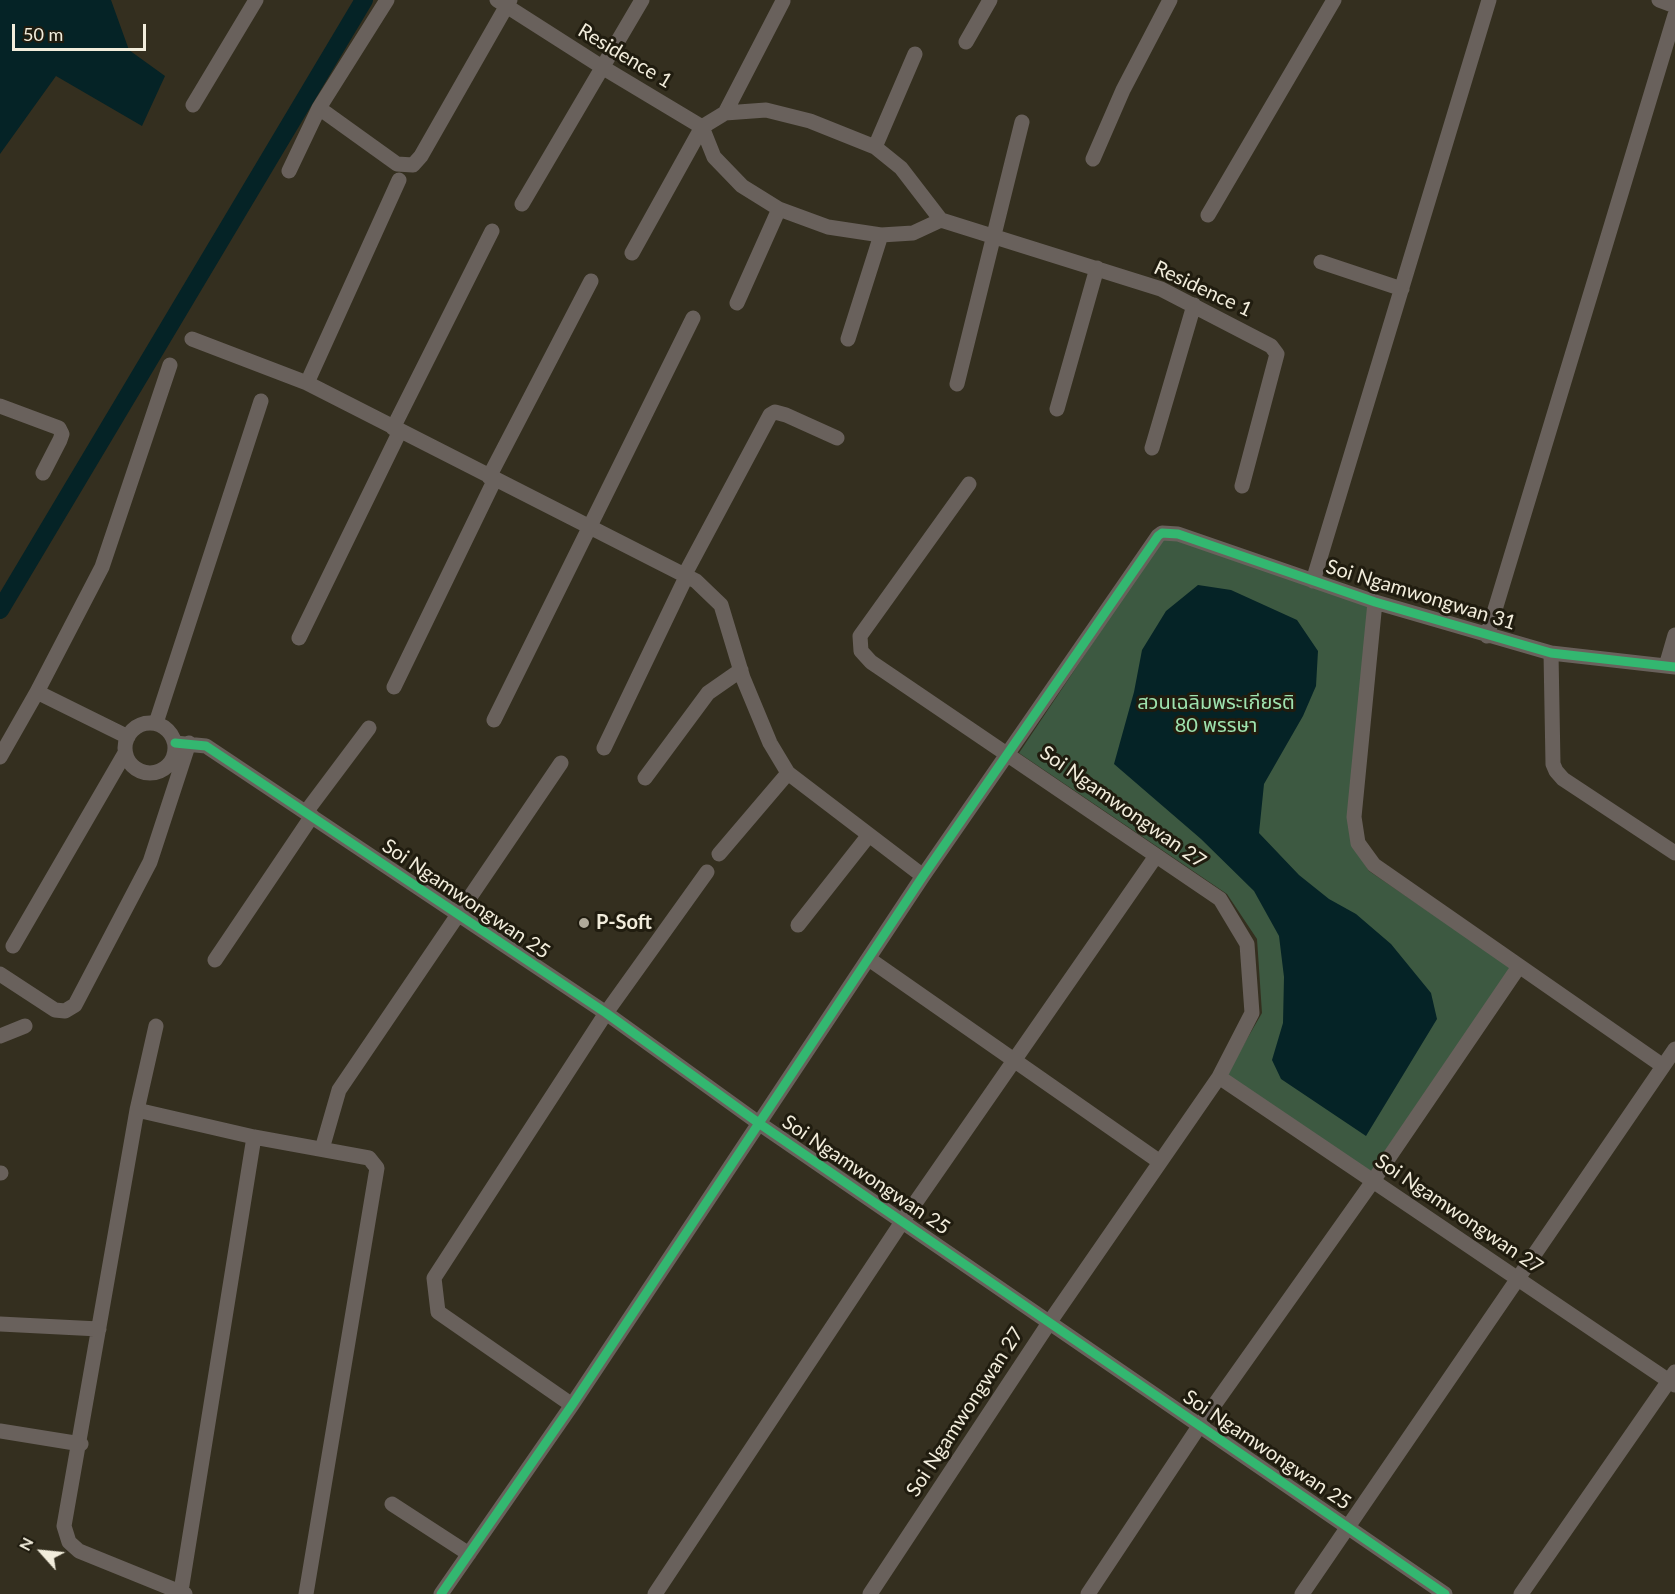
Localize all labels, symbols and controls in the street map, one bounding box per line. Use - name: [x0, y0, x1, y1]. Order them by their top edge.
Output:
- scale bar: [15, 12, 148, 50]
- street label: Residence 1: [574, 19, 676, 93]
- text: 50 m: [23, 23, 63, 45]
- street label: Residence 1: [1150, 256, 1256, 322]
- street label: Soi Ngamwongwan 31: [1323, 555, 1519, 635]
- park label: สวนเฉลิมพระเกียรติ 80 พรรษา: [1137, 691, 1295, 738]
- street label: Soi Ngamwongwan 27: [1035, 741, 1211, 873]
- street label: Soi Ngamwongwan 25: [378, 834, 554, 964]
- place label: P-Soft: [596, 911, 652, 935]
- marker: P-Soft: [577, 916, 591, 930]
- street label: Soi Ngamwongwan 25: [778, 1110, 954, 1240]
- street label: Soi Ngamwongwan 27: [1371, 1149, 1547, 1279]
- street label: Soi Ngamwongwan 27: [901, 1323, 1029, 1501]
- street label: Soi Ngamwongwan 25: [1179, 1385, 1355, 1515]
- north arrow: [12, 1522, 72, 1582]
- text: N: [14, 1534, 37, 1553]

